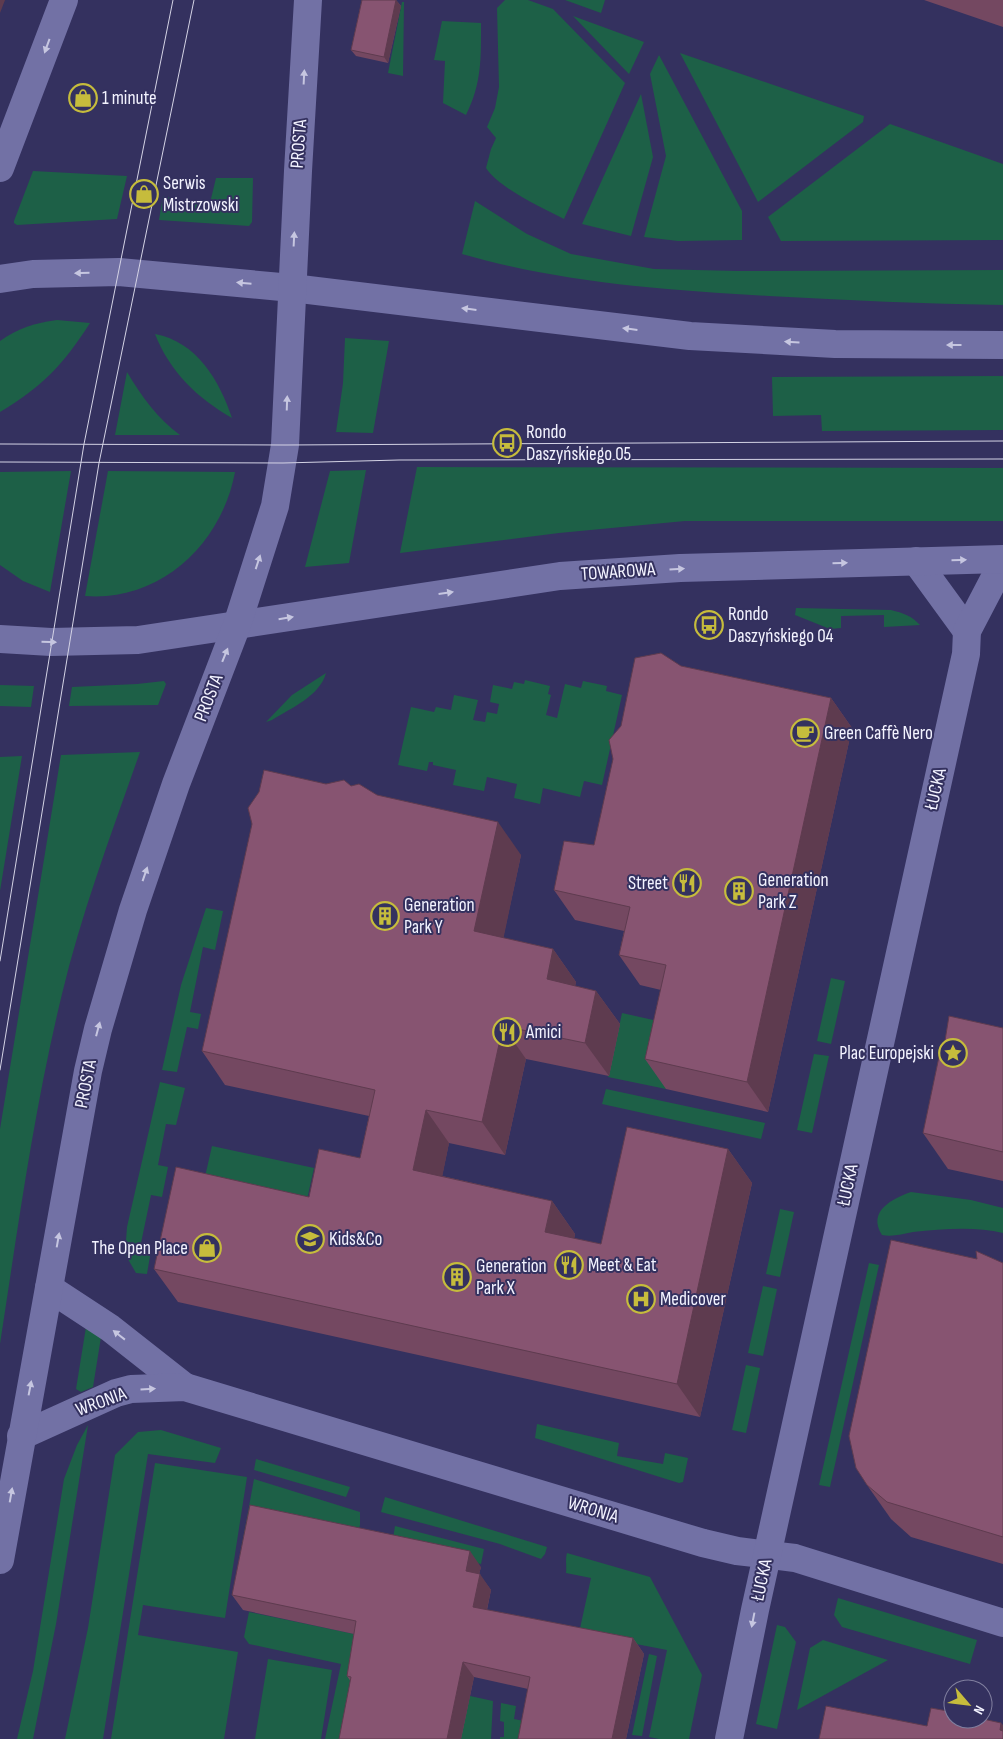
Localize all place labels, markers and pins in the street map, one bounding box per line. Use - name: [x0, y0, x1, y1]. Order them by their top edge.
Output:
- shop icon: 1 minute: [68, 83, 98, 113]
- place label: 1 minute: [102, 87, 157, 110]
- place label: Serwis Mistrzowski: [163, 172, 239, 217]
- shop icon: Serwis Mistrzowski: [129, 179, 159, 209]
- place label: Rondo Daszyńskiego 05: [526, 421, 631, 466]
- bus stop icon: Rondo Daszyńskiego 05: [492, 428, 522, 458]
- place label: Rondo Daszyńskiego 04: [728, 603, 834, 648]
- bus stop icon: Rondo Daszyńskiego 04: [694, 610, 724, 640]
- cafe icon: Green Caffè Nero: [790, 718, 820, 748]
- place label: Green Caffè Nero: [824, 722, 933, 745]
- restaurant icon: Street: [672, 868, 702, 898]
- place label: Generation Park Z: [758, 869, 829, 914]
- place label: Street: [628, 872, 668, 895]
- building icon: Generation Park Z: [724, 876, 754, 906]
- place label: Generation Park Y: [404, 894, 475, 939]
- building icon: Generation Park Y: [370, 901, 400, 931]
- restaurant icon: Amici: [492, 1017, 522, 1047]
- place label: Amici: [525, 1021, 561, 1044]
- place icon: Plac Europejski: [938, 1038, 968, 1068]
- place label: Plac Europejski: [839, 1042, 934, 1065]
- school or university icon: Kids&Co: [295, 1224, 325, 1254]
- place label: Kids&Co: [329, 1228, 382, 1251]
- shop icon: The Open Place: [192, 1233, 222, 1263]
- place label: The Open Place: [92, 1237, 188, 1260]
- restaurant icon: Meet & Eat: [554, 1250, 584, 1280]
- place label: Meet & Eat: [588, 1254, 657, 1277]
- place label: Generation Park X: [476, 1255, 547, 1300]
- building icon: Generation Park X: [442, 1262, 472, 1292]
- hospital icon: Medicover: [626, 1284, 656, 1314]
- place label: Medicover: [660, 1288, 726, 1311]

